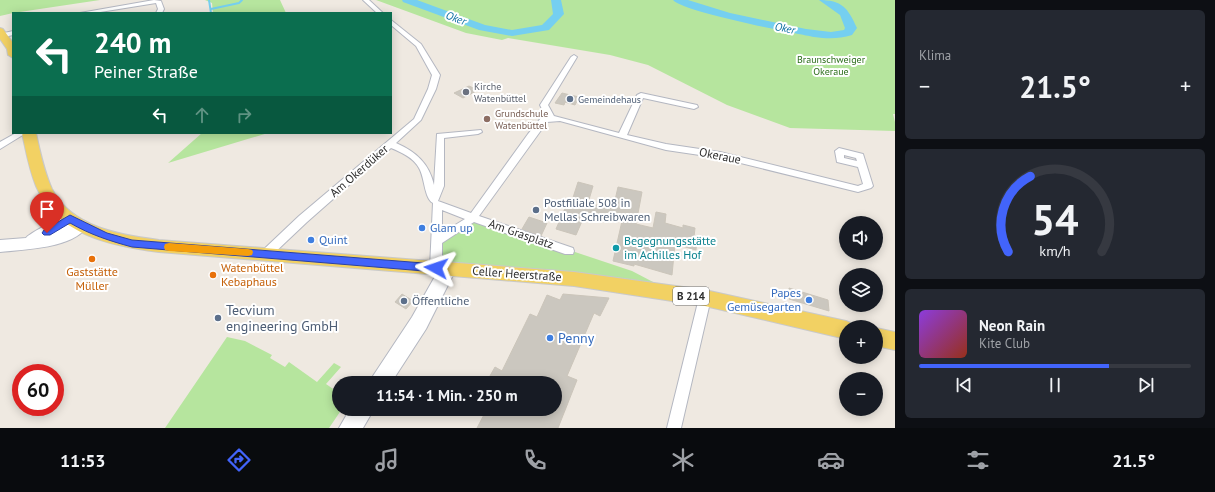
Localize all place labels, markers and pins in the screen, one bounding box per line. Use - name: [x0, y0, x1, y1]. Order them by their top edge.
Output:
- place label: Kirche Watenbüttel: [474, 80, 526, 105]
- marker: Kirche Watenbüttel: [461, 87, 471, 97]
- place label: Gemeindehaus: [578, 93, 641, 106]
- marker: Gemeindehaus: [565, 94, 575, 104]
- place label: Grundschule Watenbüttel: [495, 107, 548, 132]
- marker: Grundschule Watenbüttel: [482, 114, 492, 124]
- pin: [30, 192, 64, 233]
- place label: Postfiliale 508 in Mellas Schreibwaren: [544, 195, 650, 224]
- marker: Postfiliale 508 in Mellas Schreibwaren: [531, 205, 541, 215]
- place label: Glam up: [430, 220, 473, 235]
- marker: Glam up: [417, 223, 427, 233]
- place label: Quint: [319, 232, 348, 247]
- place label: Begegnungsstätte im Achilles Hof: [624, 233, 716, 262]
- marker: Quint: [306, 235, 316, 245]
- marker: Begegnungsstätte im Achilles Hof: [611, 243, 621, 253]
- marker: Gaststätte Müller: [87, 254, 97, 264]
- place label: Watenbüttel Kebaphaus: [221, 260, 284, 289]
- place label: Gaststätte Müller: [66, 264, 118, 293]
- marker: Watenbüttel Kebaphaus: [208, 270, 218, 280]
- place label: Papes Gemüsegarten: [727, 285, 801, 314]
- place label: Öffentliche: [412, 293, 469, 308]
- marker: Papes Gemüsegarten: [804, 295, 814, 305]
- marker: Öffentliche: [399, 296, 409, 306]
- place label: Tecvium engineering GmbH: [226, 301, 338, 335]
- marker: Tecvium engineering GmbH: [213, 313, 223, 323]
- place label: Penny: [558, 329, 595, 347]
- marker: Penny: [545, 333, 555, 343]

